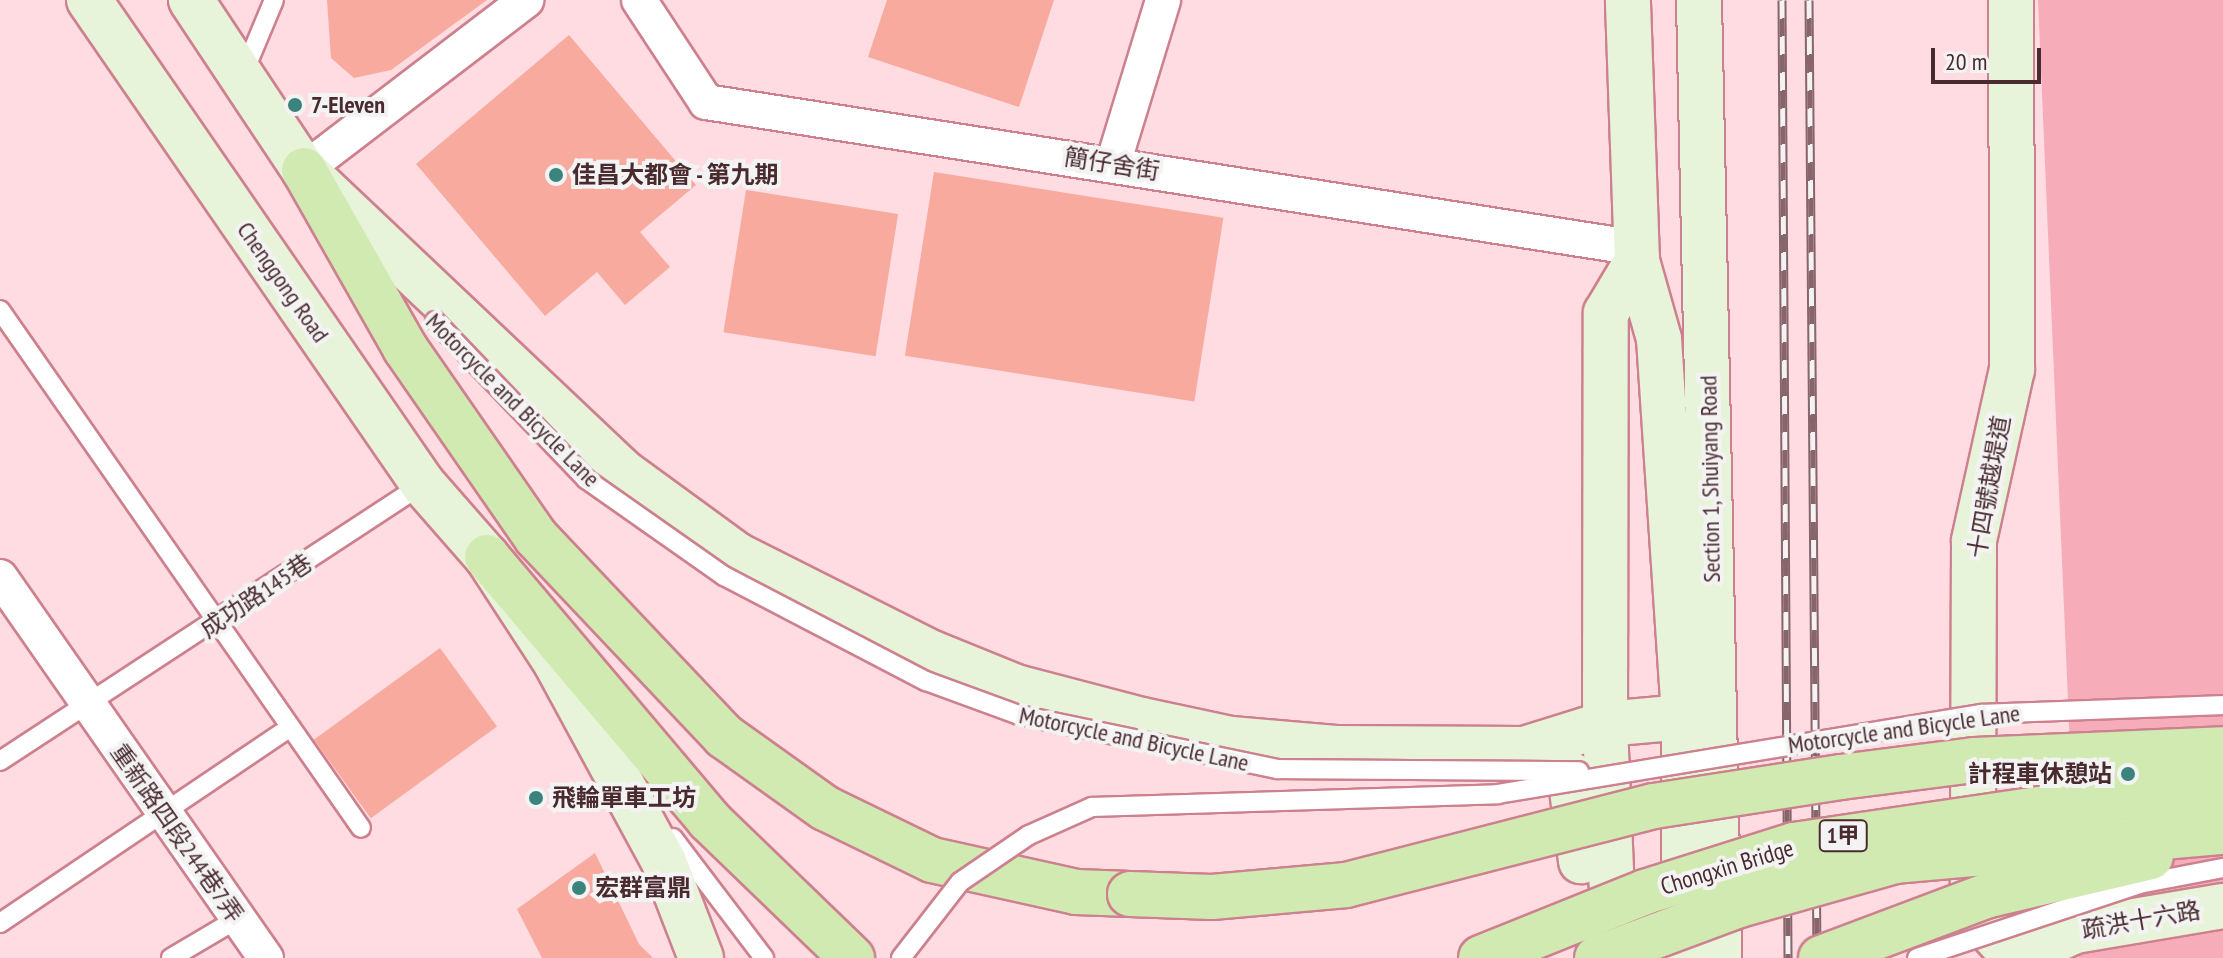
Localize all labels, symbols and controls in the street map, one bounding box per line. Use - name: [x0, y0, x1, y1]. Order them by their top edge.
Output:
- scale bar: [1935, 32, 2045, 82]
- text: 20 m: [1945, 46, 1987, 77]
- place label: 7-Eleven: [311, 91, 385, 119]
- marker: 7-Eleven: [286, 96, 304, 114]
- street label: 簡仔舍街: [1062, 142, 1162, 186]
- place label: 佳昌大都會 - 第九期: [572, 161, 781, 189]
- marker: 佳昌大都會 - 第九期: [547, 166, 565, 184]
- street label: Chenggong Road: [231, 216, 335, 348]
- street label: Motorcycle and Bicycle Lane: [420, 307, 606, 493]
- street label: Section 1, Shuiyang Road: [1694, 374, 1726, 584]
- street label: 十四號越堤道: [1962, 414, 2016, 560]
- street label: 成功路145巷: [195, 548, 317, 644]
- street label: Motorcycle and Bicycle Lane: [1786, 698, 2022, 760]
- street label: Motorcycle and Bicycle Lane: [1017, 701, 1251, 777]
- street label: 重新路四段244巷7弄: [105, 738, 249, 928]
- place label: 計程車休憩站: [1968, 760, 2112, 788]
- marker: 計程車休憩站: [2119, 765, 2137, 783]
- place label: 飛輪單車工坊: [552, 784, 696, 812]
- marker: 飛輪單車工坊: [527, 789, 545, 807]
- road number: 1甲: [1817, 818, 1869, 854]
- street label: Chongxin Bridge: [1657, 833, 1797, 901]
- place label: 宏群富鼎: [595, 874, 691, 902]
- marker: 宏群富鼎: [570, 879, 588, 897]
- street label: 疏洪十六路: [2079, 895, 2203, 945]

